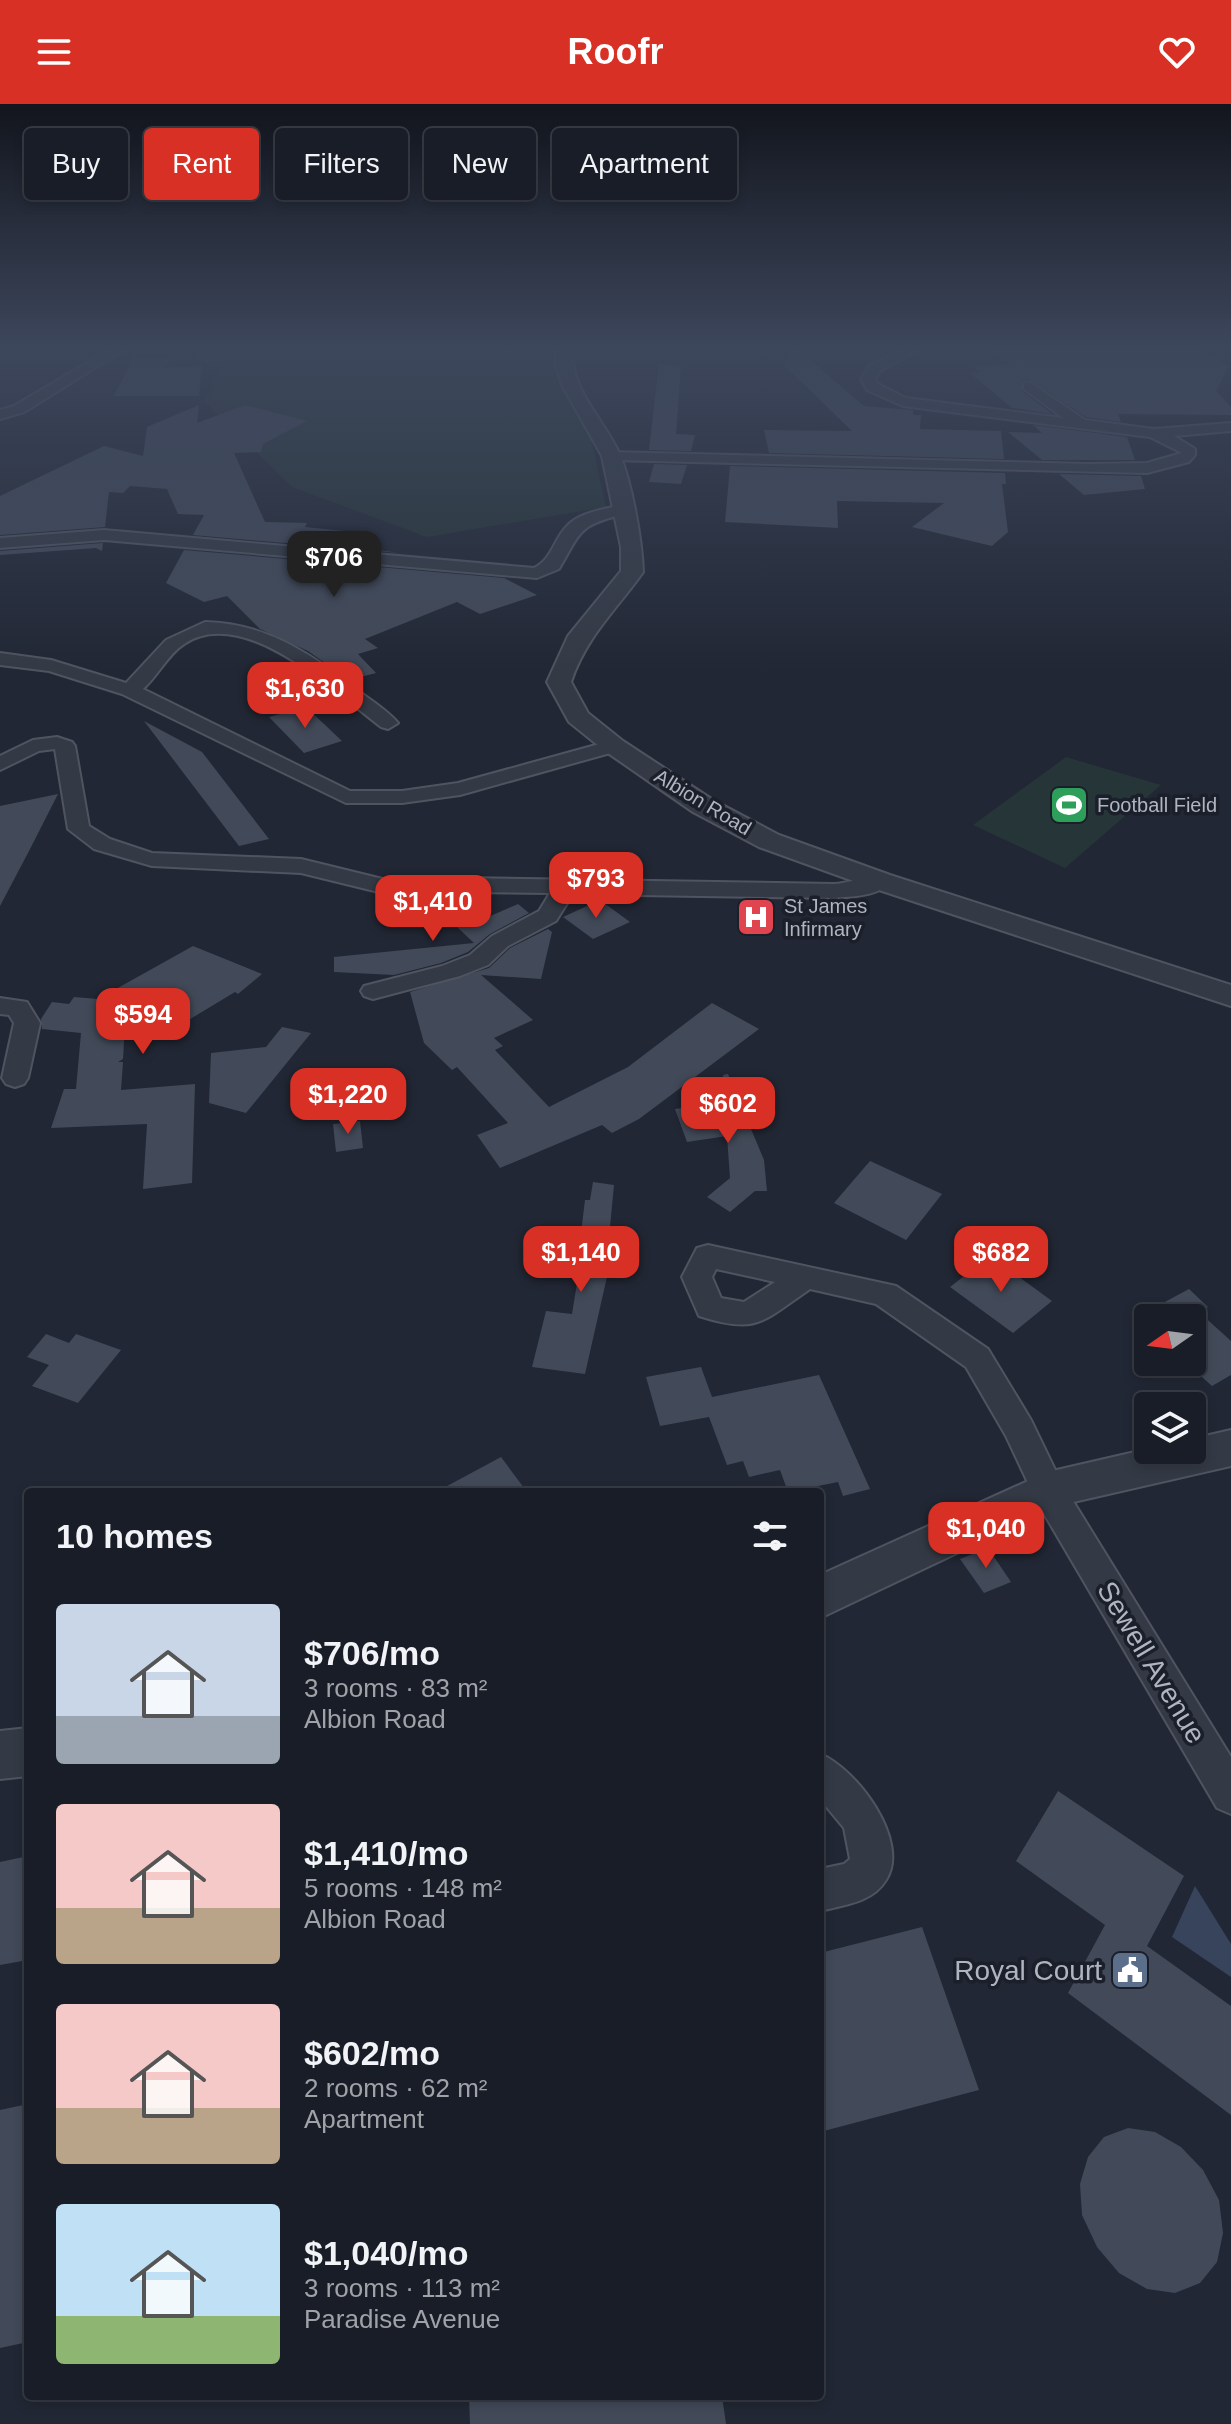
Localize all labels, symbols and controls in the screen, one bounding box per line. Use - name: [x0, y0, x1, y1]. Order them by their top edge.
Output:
- icon: menu: [32, 30, 76, 74]
- icon: heart: [1155, 30, 1199, 74]
- text: Roofr: [568, 31, 663, 72]
- chip: Buy: [24, 128, 128, 200]
- chip: Rent: [144, 128, 259, 200]
- chip: Filters: [275, 128, 408, 200]
- chip: New: [424, 128, 536, 200]
- chip: Apartment: [552, 128, 737, 200]
- pin: $706: [287, 531, 381, 599]
- text: $706: [305, 542, 363, 572]
- pin: $1,630: [240, 662, 370, 730]
- text: $1,630: [265, 673, 345, 703]
- street label: Albion Road: [651, 765, 755, 839]
- sports icon: Football Field: [1048, 784, 1090, 826]
- place label: Football Field: [1097, 794, 1217, 816]
- pin: $793: [549, 852, 643, 920]
- text: $793: [567, 863, 625, 893]
- pin: $1,410: [368, 875, 498, 943]
- text: $1,410: [393, 886, 473, 916]
- place label: St James Infirmary: [784, 895, 867, 940]
- hospital icon: St James Infirmary: [735, 896, 777, 938]
- pin: $594: [96, 988, 190, 1056]
- text: $594: [114, 999, 172, 1029]
- pin: $1,220: [283, 1068, 413, 1136]
- pin: $602: [681, 1077, 775, 1145]
- text: $1,220: [308, 1079, 388, 1109]
- text: $602: [699, 1088, 757, 1118]
- pin: $1,140: [516, 1226, 646, 1294]
- pin: $682: [954, 1226, 1048, 1294]
- text: $1,140: [541, 1237, 621, 1267]
- text: $682: [972, 1237, 1030, 1267]
- north arrow: [1134, 1304, 1206, 1376]
- map controls: [1134, 1304, 1206, 1464]
- button: layers: [1134, 1392, 1206, 1464]
- pin: $1,040: [921, 1502, 1051, 1570]
- text: $1,040: [946, 1513, 1026, 1543]
- icon: filters: [748, 1514, 792, 1558]
- text: 10 homes: [56, 1517, 213, 1555]
- street label: Sewell Avenue: [1091, 1576, 1212, 1749]
- text: $706/mo: [304, 1634, 440, 1672]
- icon: home: [120, 1636, 216, 1732]
- text: 3 rooms · 83 m²: [304, 1673, 488, 1703]
- text: Albion Road: [304, 1704, 446, 1734]
- text: $1,410/mo: [304, 1834, 468, 1872]
- icon: home: [120, 1836, 216, 1932]
- text: 5 rooms · 148 m²: [304, 1873, 502, 1903]
- text: Albion Road: [304, 1904, 446, 1934]
- public building icon: Royal Court: [1109, 1949, 1151, 1991]
- place label: Royal Court: [954, 1955, 1102, 1986]
- text: $602/mo: [304, 2034, 440, 2072]
- icon: home: [120, 2036, 216, 2132]
- text: 2 rooms · 62 m²: [304, 2073, 488, 2103]
- text: Apartment: [304, 2104, 424, 2134]
- text: $1,040/mo: [304, 2234, 468, 2272]
- icon: home: [120, 2236, 216, 2332]
- text: 3 rooms · 113 m²: [304, 2273, 500, 2303]
- text: Paradise Avenue: [304, 2304, 500, 2334]

